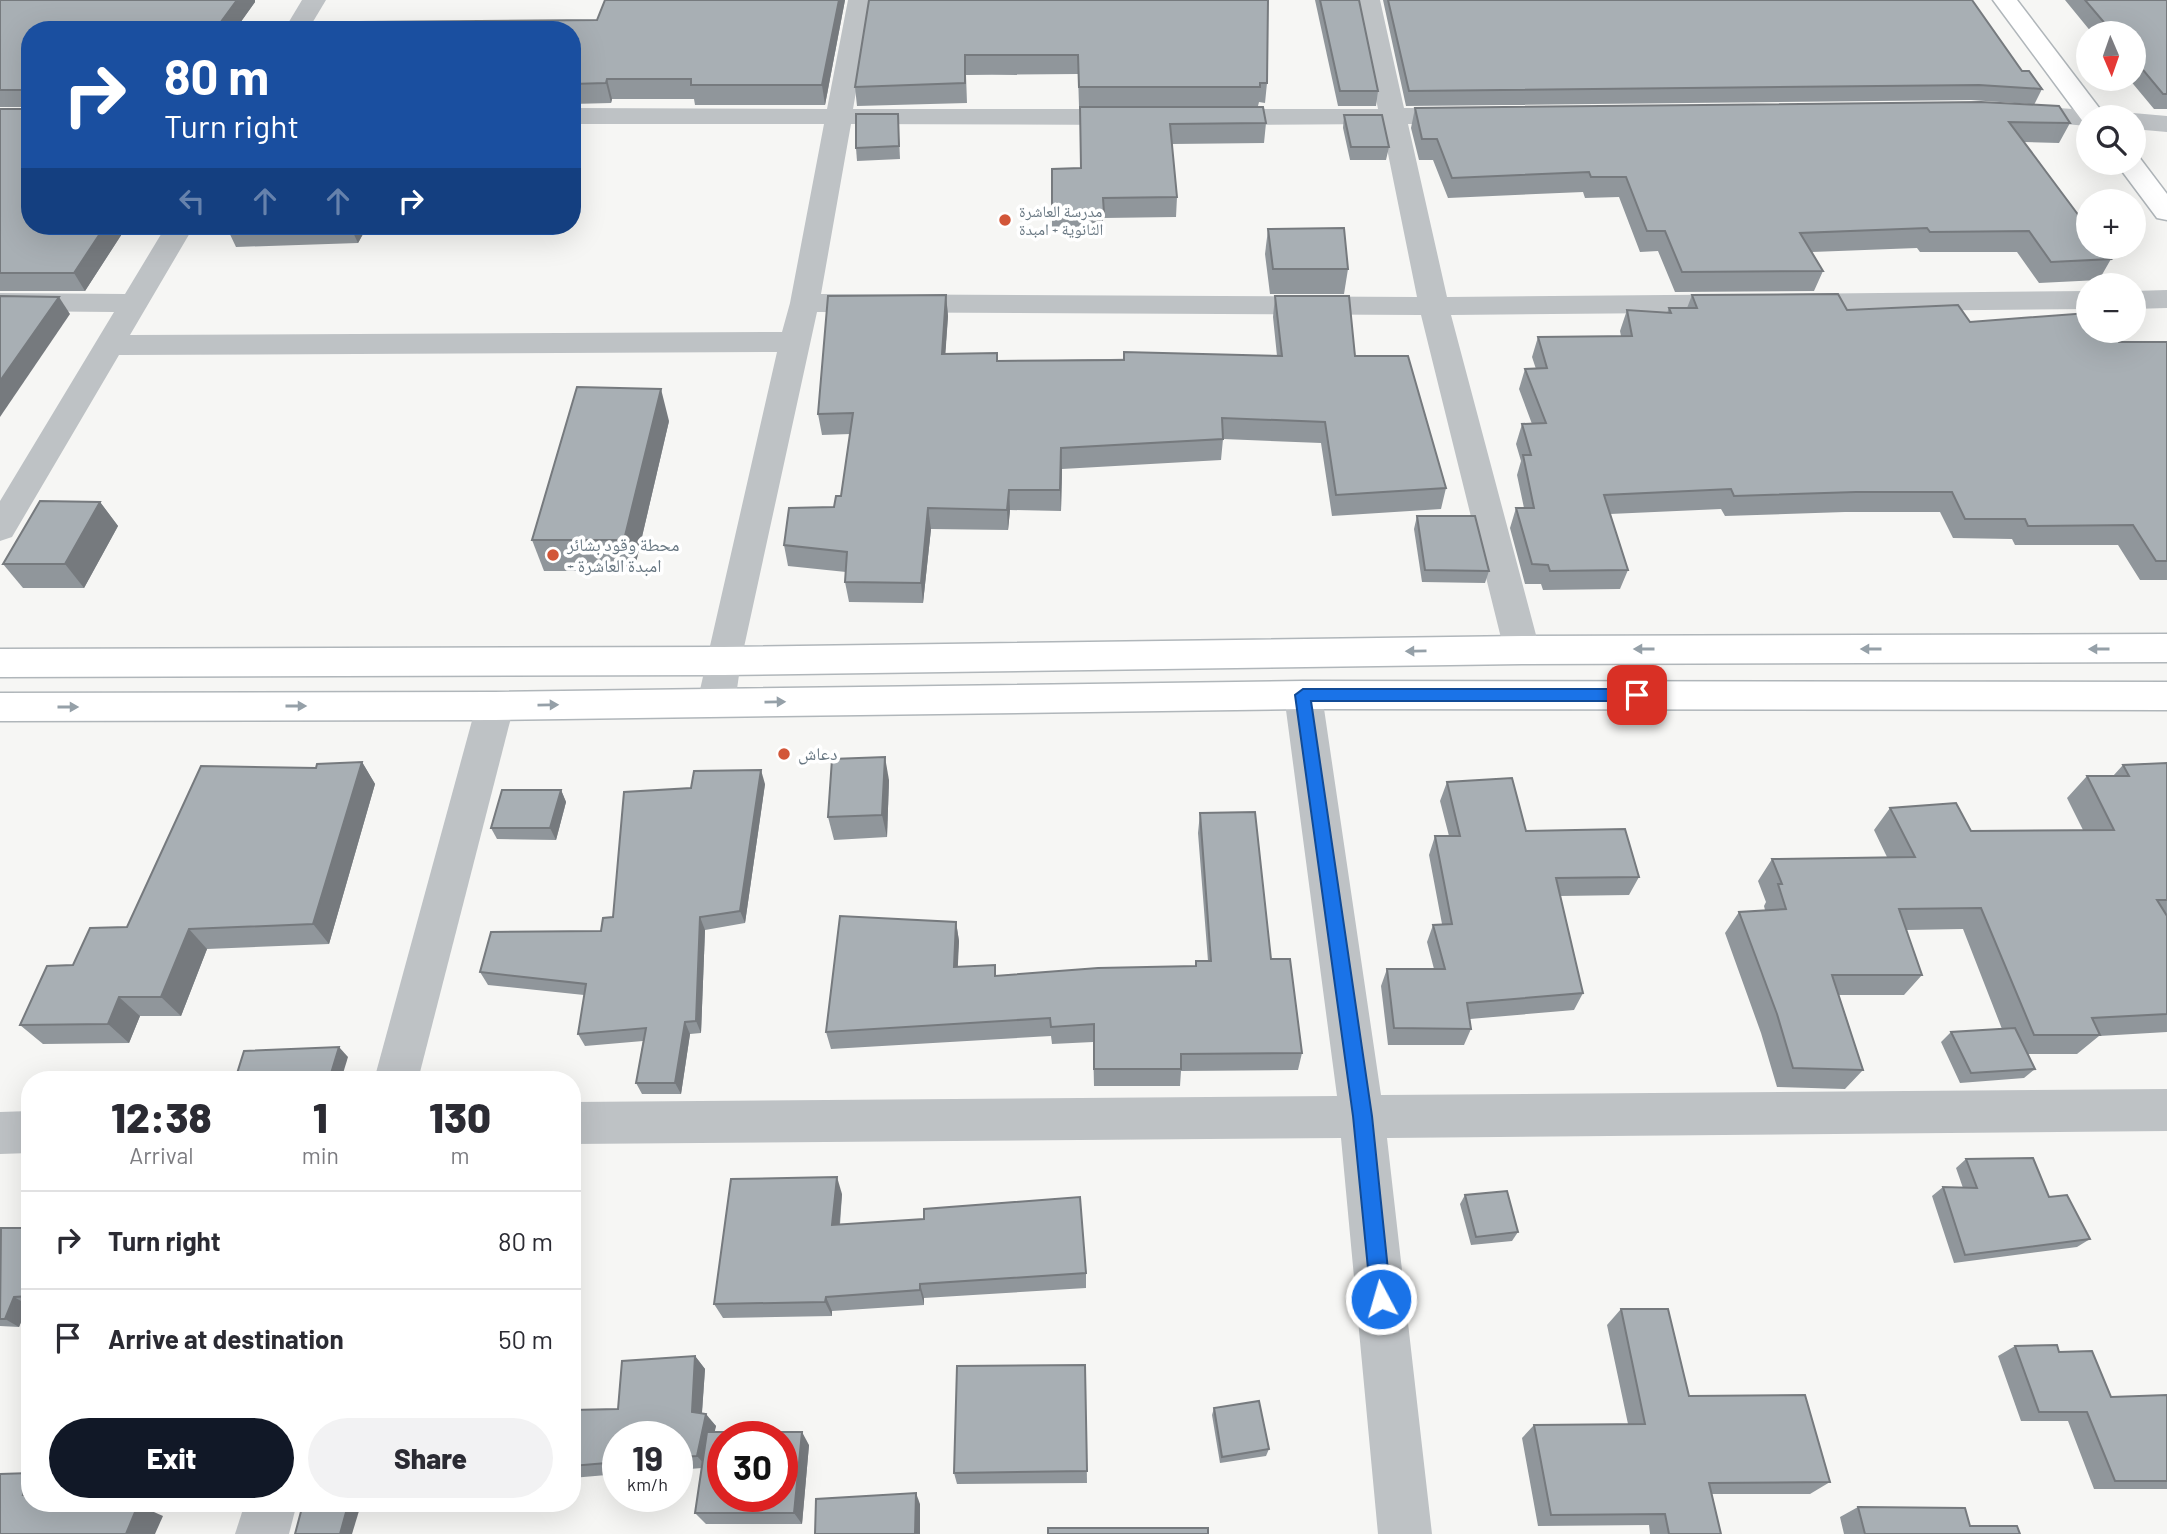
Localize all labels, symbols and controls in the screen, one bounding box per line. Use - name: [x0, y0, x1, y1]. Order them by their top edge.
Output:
- north arrow: [2076, 21, 2146, 91]
- map controls: [2076, 21, 2146, 343]
- text: 80 m: [164, 46, 269, 105]
- icon: right: [49, 49, 140, 140]
- button: search: [2076, 105, 2146, 175]
- text: Turn right: [164, 106, 299, 144]
- icon: left: [173, 182, 211, 220]
- icon: ahead: [246, 182, 284, 220]
- icon: ahead: [319, 182, 357, 220]
- icon: right: [392, 182, 430, 220]
- button: +: [2076, 189, 2146, 259]
- place label: مدرسة العاشرة الثانوية - امبدة: [1019, 201, 1103, 239]
- marker: مدرسة العاشرة الثانوية - امبدة: [997, 212, 1013, 228]
- button: −: [2076, 273, 2146, 343]
- place label: محطة وقود بشائر - امبدة العاشرة: [566, 533, 679, 577]
- marker: محطة وقود بشائر - امبدة العاشرة: [545, 547, 561, 563]
- one-way arrow: [1633, 643, 1655, 655]
- one-way arrow: [1860, 643, 1882, 655]
- one-way arrow: [2088, 643, 2110, 655]
- one-way arrow: [1405, 646, 1427, 657]
- pin: [1607, 665, 1667, 725]
- icon: arrive: [1618, 676, 1656, 714]
- one-way arrow: [764, 696, 786, 708]
- one-way arrow: [285, 700, 307, 712]
- one-way arrow: [537, 700, 559, 711]
- one-way arrow: [57, 701, 79, 713]
- place label: دعاش: [798, 742, 837, 765]
- marker: دعاش: [776, 746, 792, 762]
- text: 12:38: [111, 1091, 212, 1141]
- text: 1: [313, 1091, 328, 1141]
- text: 130: [429, 1091, 491, 1141]
- text: Arrival: [129, 1141, 193, 1169]
- text: min: [302, 1141, 339, 1169]
- text: m: [450, 1141, 469, 1169]
- icon: right: [49, 1221, 87, 1259]
- text: Turn right: [108, 1225, 221, 1256]
- text: 80 m: [498, 1225, 553, 1256]
- position arrow: [1344, 1262, 1418, 1336]
- icon: arrive: [49, 1319, 87, 1357]
- text: Arrive at destination: [108, 1323, 344, 1354]
- text: 50 m: [498, 1323, 553, 1354]
- button: Exit: [49, 1418, 294, 1498]
- button: Share: [308, 1418, 553, 1498]
- speed limit sign: 30: [707, 1421, 798, 1512]
- text: 19: [632, 1436, 663, 1478]
- text: km/h: [627, 1473, 668, 1495]

